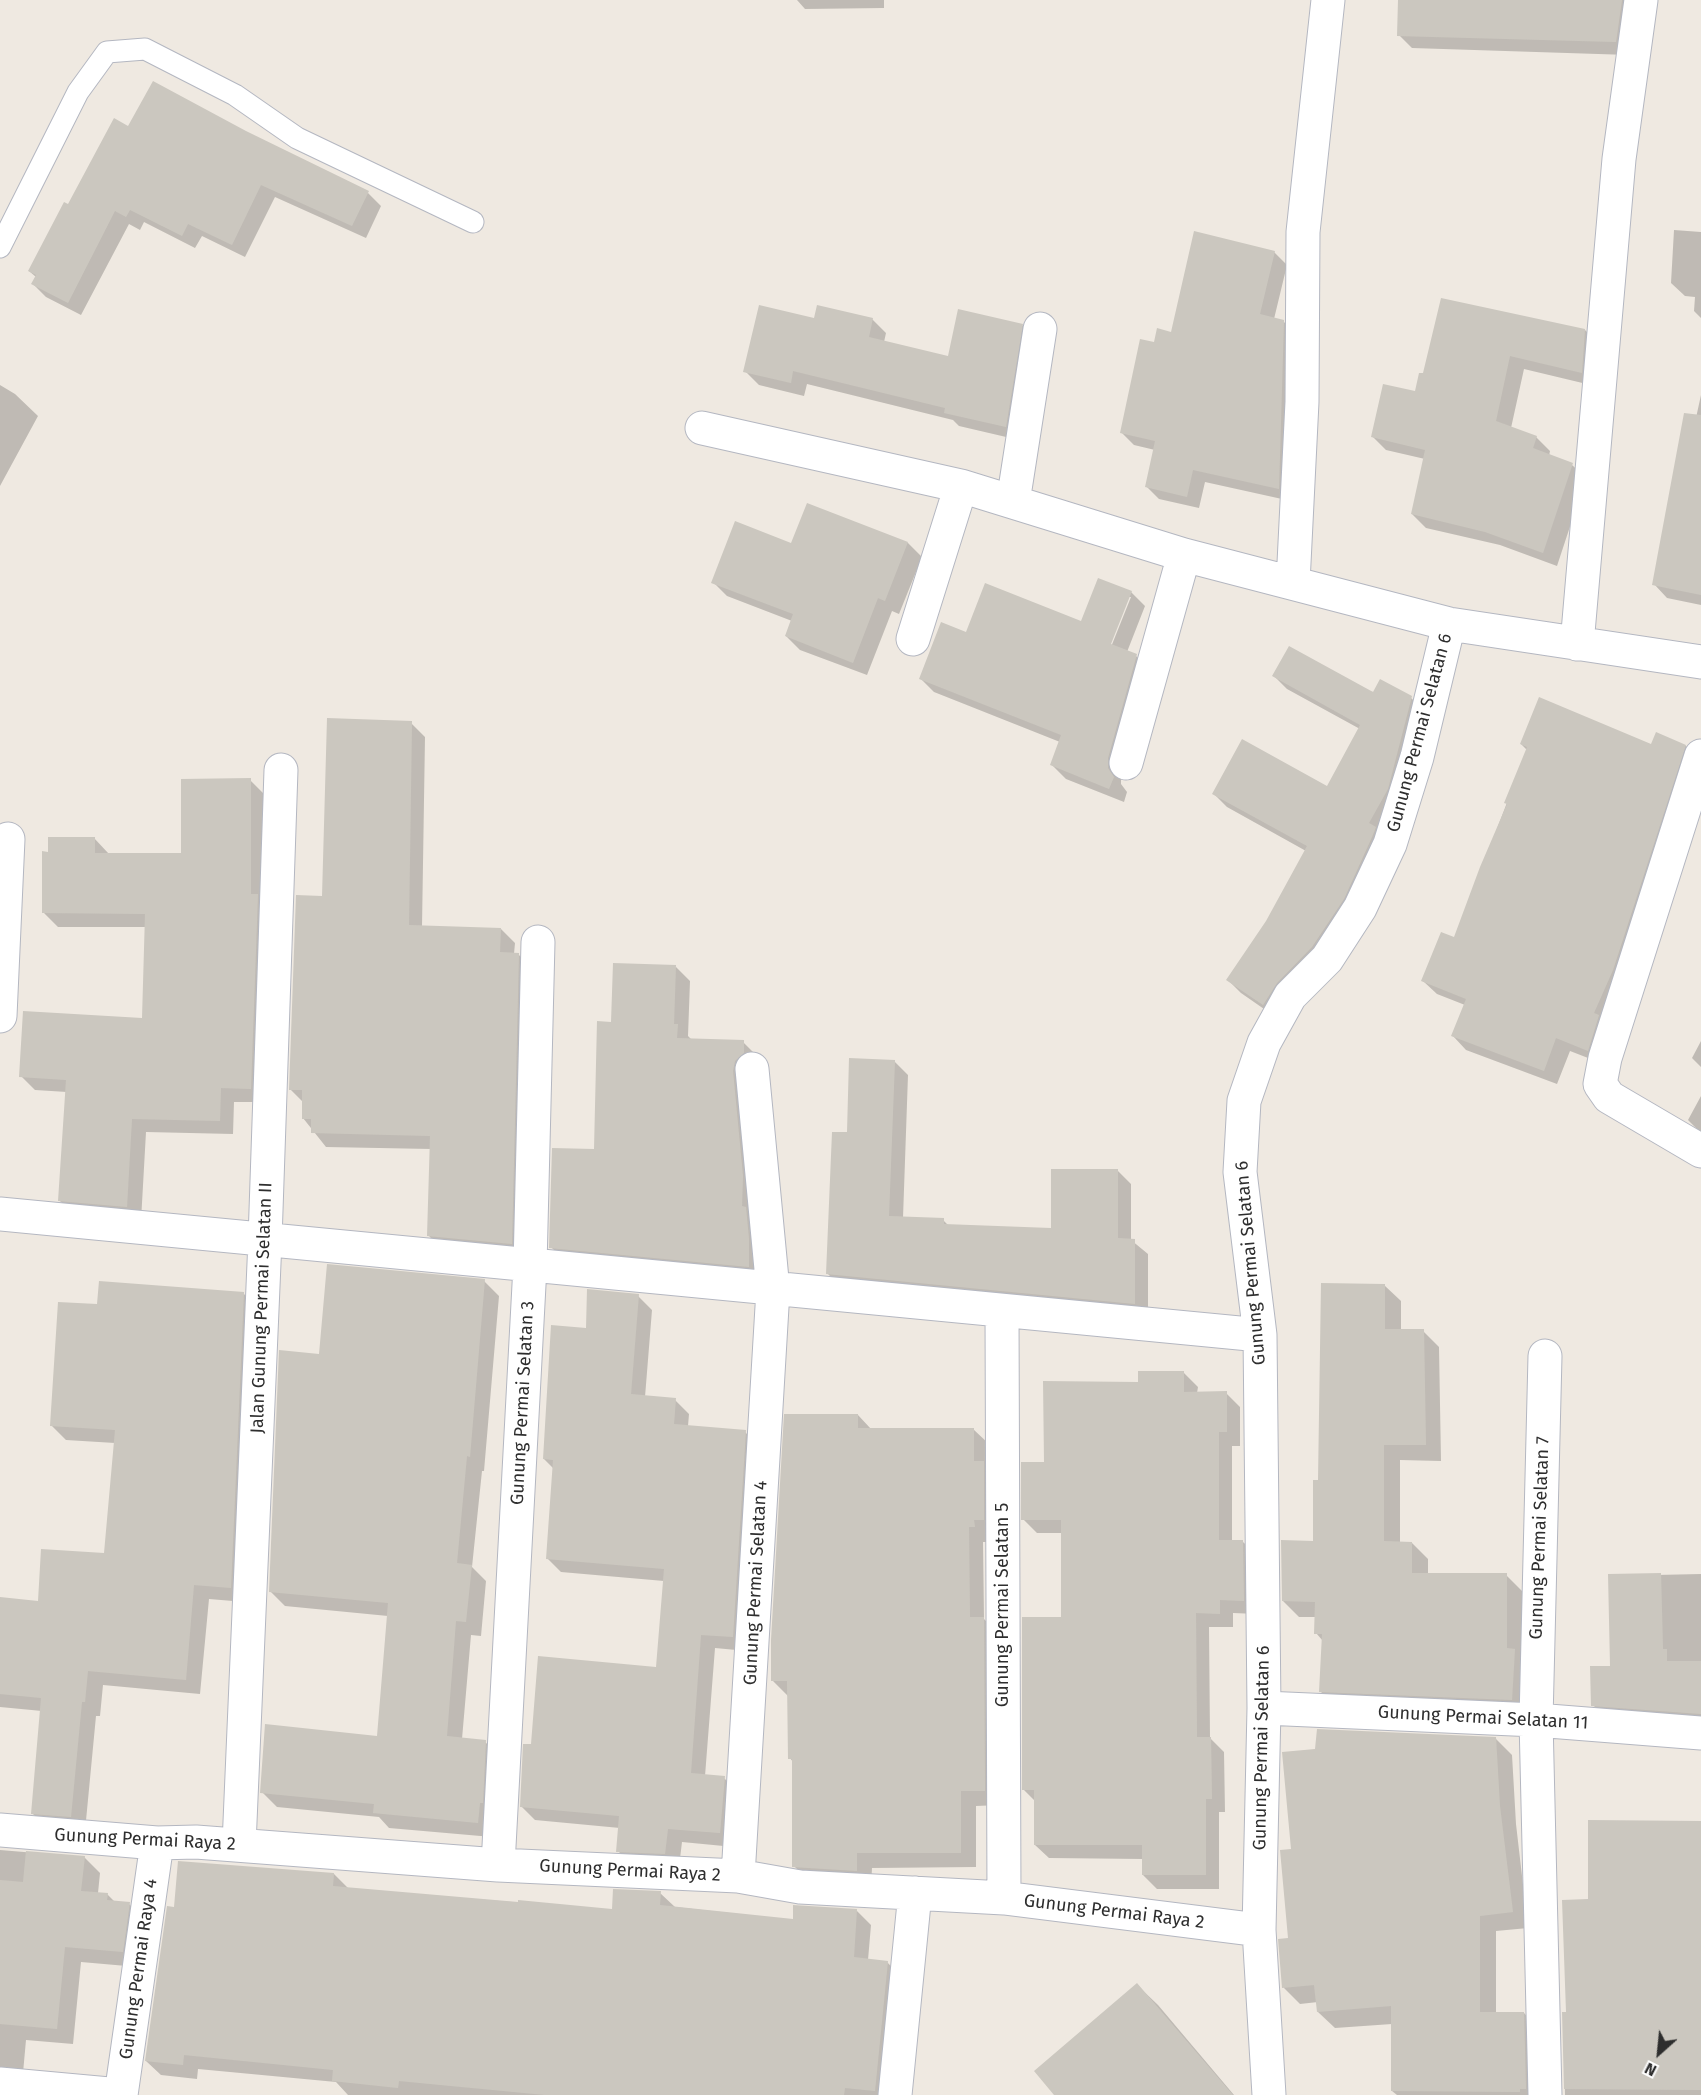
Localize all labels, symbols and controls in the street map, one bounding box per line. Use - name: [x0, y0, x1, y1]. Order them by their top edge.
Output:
- street label: Gunung Permai Selatan 6: [1383, 631, 1457, 835]
- street label: Gunung Permai Selatan 6: [1231, 1160, 1271, 1366]
- street label: Jalan Gunung Permai Selatan II: [247, 1182, 277, 1434]
- street label: Gunung Permai Selatan 3: [507, 1300, 539, 1506]
- street label: Gunung Permai Selatan 7: [1526, 1436, 1554, 1640]
- street label: Gunung Permai Selatan 4: [740, 1480, 772, 1686]
- street label: Gunung Permai Selatan 5: [992, 1503, 1014, 1707]
- street label: Gunung Permai Selatan 6: [1249, 1645, 1275, 1851]
- street label: Gunung Permai Selatan 11: [1377, 1702, 1589, 1734]
- street label: Gunung Permai Raya 2: [54, 1824, 236, 1856]
- street label: Gunung Permai Raya 2: [539, 1855, 721, 1887]
- street label: Gunung Permai Raya 4: [116, 1877, 162, 2061]
- street label: Gunung Permai Raya 2: [1023, 1890, 1205, 1934]
- north arrow: [1629, 2023, 1689, 2083]
- text: N: [1642, 2059, 1660, 2080]

